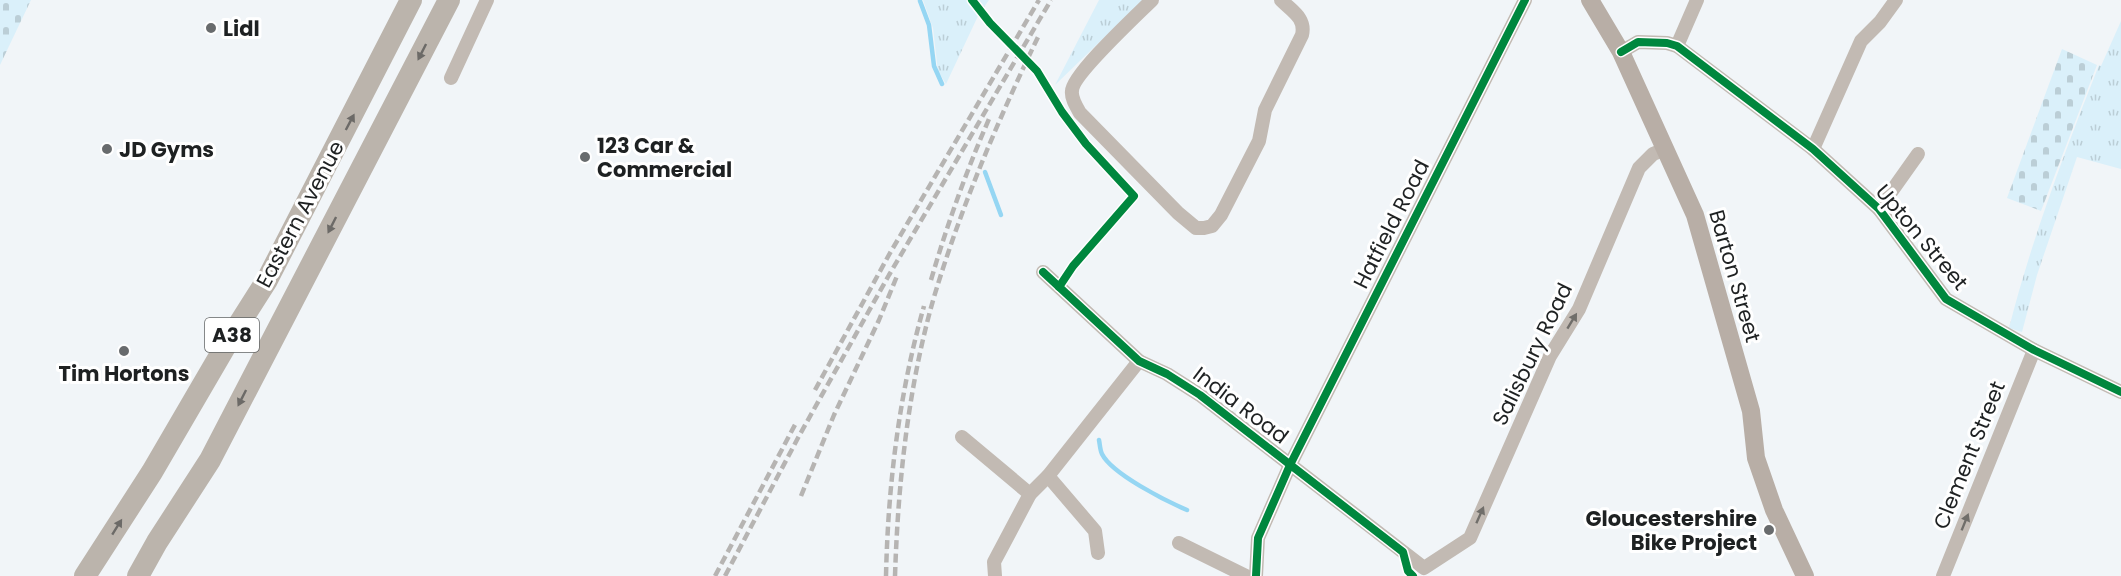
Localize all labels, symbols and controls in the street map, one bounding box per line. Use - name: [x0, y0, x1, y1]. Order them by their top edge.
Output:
- place label: Lidl: [223, 14, 260, 43]
- marker: Lidl: [204, 21, 218, 35]
- one-way arrow: [417, 44, 427, 61]
- one-way arrow: [345, 113, 355, 130]
- place label: 123 Car & Commercial: [597, 131, 732, 184]
- place label: JD Gyms: [119, 135, 214, 164]
- street label: Eastern Avenue: [249, 136, 351, 292]
- marker: JD Gyms: [100, 142, 114, 156]
- marker: 123 Car & Commercial: [578, 150, 592, 164]
- street label: Hatfield Road: [1346, 155, 1436, 293]
- street label: Upton Street: [1869, 178, 1975, 296]
- street label: Barton Street: [1702, 206, 1768, 346]
- one-way arrow: [327, 217, 337, 234]
- street label: Salisbury Road: [1485, 278, 1579, 430]
- one-way arrow: [1567, 313, 1578, 329]
- road number: A38: [205, 318, 259, 352]
- marker: Tim Hortons: [117, 344, 131, 358]
- place label: Tim Hortons: [59, 359, 189, 388]
- street label: India Road: [1187, 360, 1295, 450]
- street label: Clement Street: [1926, 377, 2012, 533]
- one-way arrow: [237, 390, 247, 407]
- place label: Gloucestershire Bike Project: [1585, 504, 1757, 557]
- one-way arrow: [1475, 507, 1484, 524]
- one-way arrow: [1960, 512, 1970, 530]
- one-way arrow: [111, 519, 122, 535]
- marker: Gloucestershire Bike Project: [1762, 523, 1776, 537]

